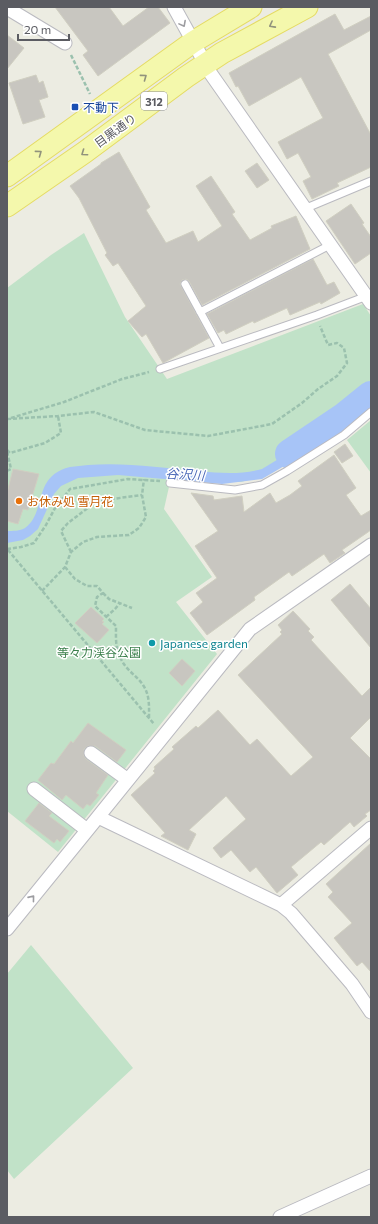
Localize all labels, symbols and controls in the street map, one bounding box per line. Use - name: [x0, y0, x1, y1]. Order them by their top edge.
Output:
- scale bar: [18, 16, 69, 42]
- one-way arrow: [178, 20, 186, 28]
- one-way arrow: [269, 20, 277, 28]
- text: 20 m: [24, 22, 51, 36]
- one-way arrow: [140, 75, 147, 82]
- road number: 312: [141, 92, 167, 110]
- place label: 不動下: [83, 100, 119, 114]
- marker: 不動下: [70, 102, 80, 112]
- street label: 目黒通り: [91, 110, 139, 150]
- one-way arrow: [81, 148, 88, 156]
- one-way arrow: [34, 151, 41, 158]
- water label: 谷沢川: [165, 465, 207, 483]
- place label: お休み処 雪月花: [27, 494, 113, 508]
- marker: お休み処 雪月花: [14, 496, 24, 506]
- place label: Japanese garden: [160, 636, 248, 651]
- marker: Japanese garden: [147, 638, 157, 648]
- park label: 等々力渓谷公園: [57, 645, 141, 659]
- one-way arrow: [27, 896, 34, 903]

